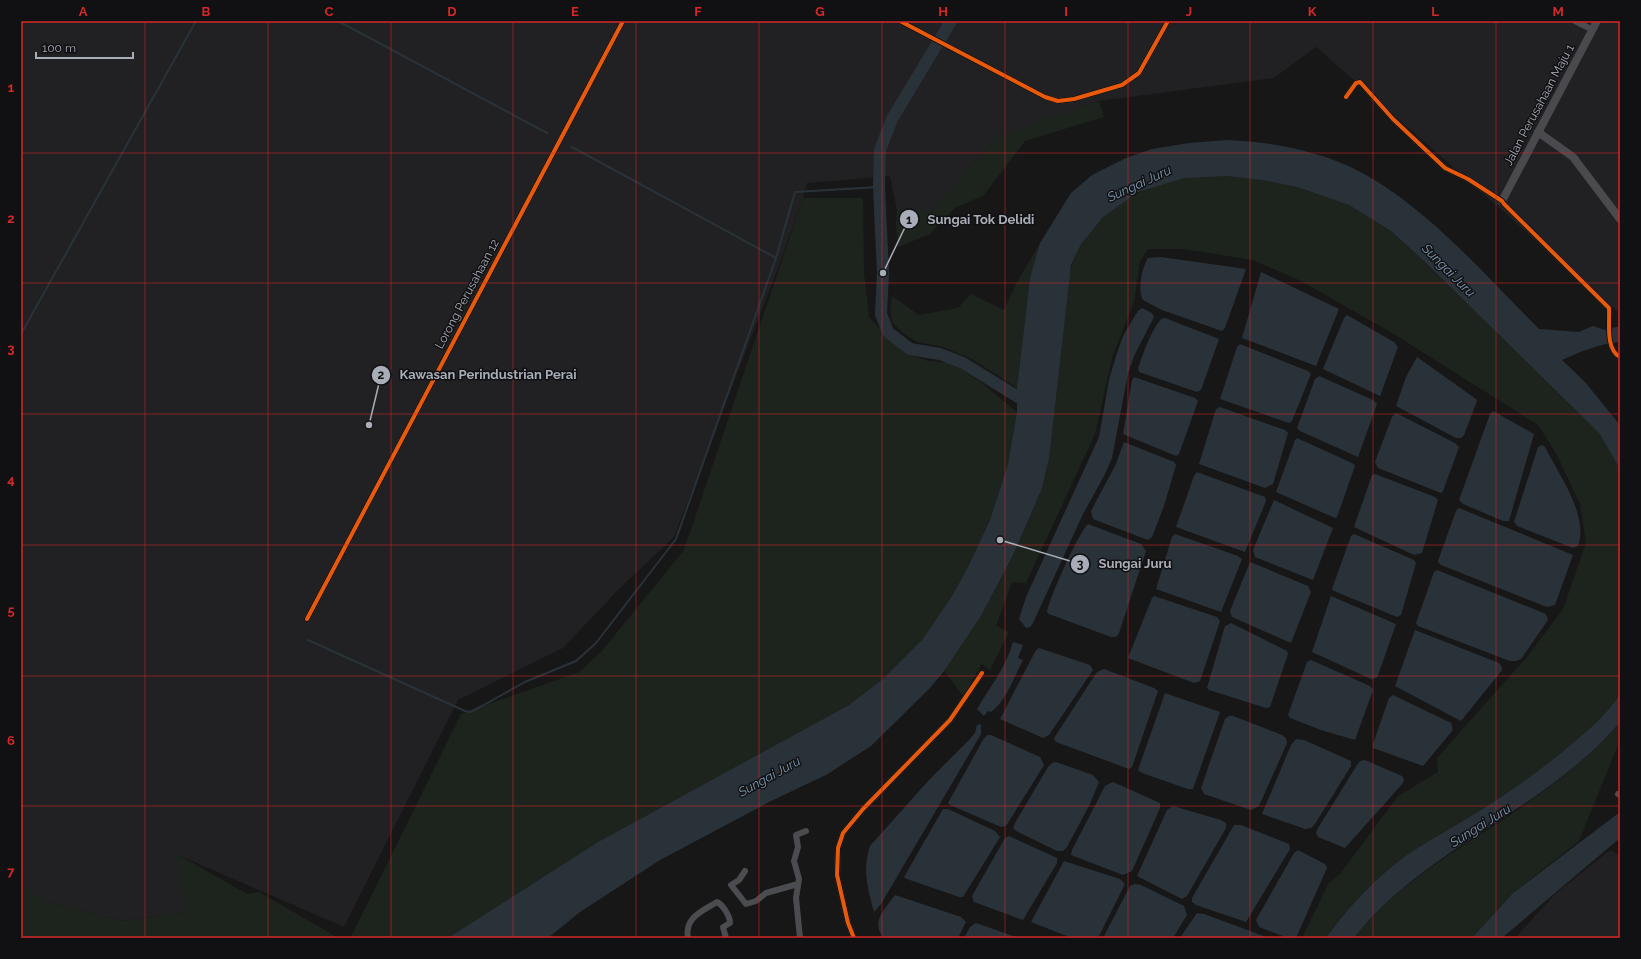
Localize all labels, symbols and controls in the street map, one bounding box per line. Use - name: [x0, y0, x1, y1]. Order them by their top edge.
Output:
- text: A: [79, 4, 88, 19]
- text: B: [202, 4, 211, 19]
- text: C: [325, 4, 334, 19]
- text: D: [447, 4, 457, 19]
- text: E: [571, 4, 579, 19]
- text: F: [694, 4, 702, 19]
- text: G: [815, 4, 825, 19]
- text: H: [938, 4, 948, 19]
- text: I: [1064, 4, 1068, 19]
- text: J: [1186, 4, 1192, 19]
- text: K: [1308, 4, 1317, 19]
- text: L: [1431, 4, 1439, 19]
- text: M: [1552, 4, 1564, 19]
- scale bar: [36, 34, 133, 60]
- text: 100 m: [42, 41, 76, 55]
- street label: Jalan Perusahaan Maju 1: [1501, 42, 1577, 168]
- text: 1: [8, 80, 15, 95]
- water label: Sungai Juru: [1104, 162, 1173, 205]
- callout: Sungai Tok Delidi: [899, 207, 1042, 232]
- text: 2: [7, 211, 15, 226]
- text: Sungai Tok Delidi: [928, 212, 1034, 227]
- text: 1: [906, 213, 912, 227]
- street label: Lorong Perusahaan 12: [432, 237, 502, 351]
- water label: Sungai Juru: [1418, 240, 1478, 300]
- text: 3: [7, 341, 15, 356]
- callout: Kawasan Perindustrian Perai: [371, 362, 584, 387]
- text: Kawasan Perindustrian Perai: [400, 367, 576, 382]
- text: 2: [378, 368, 385, 382]
- text: 4: [7, 472, 15, 487]
- callout: Sungai Juru: [1070, 551, 1180, 576]
- text: Sungai Juru: [1099, 556, 1172, 571]
- text: 3: [1077, 557, 1084, 571]
- text: 5: [7, 603, 15, 618]
- text: 6: [7, 733, 15, 748]
- water label: Sungai Juru: [735, 753, 803, 800]
- water label: Sungai Juru: [1446, 801, 1513, 851]
- text: 7: [7, 864, 15, 879]

